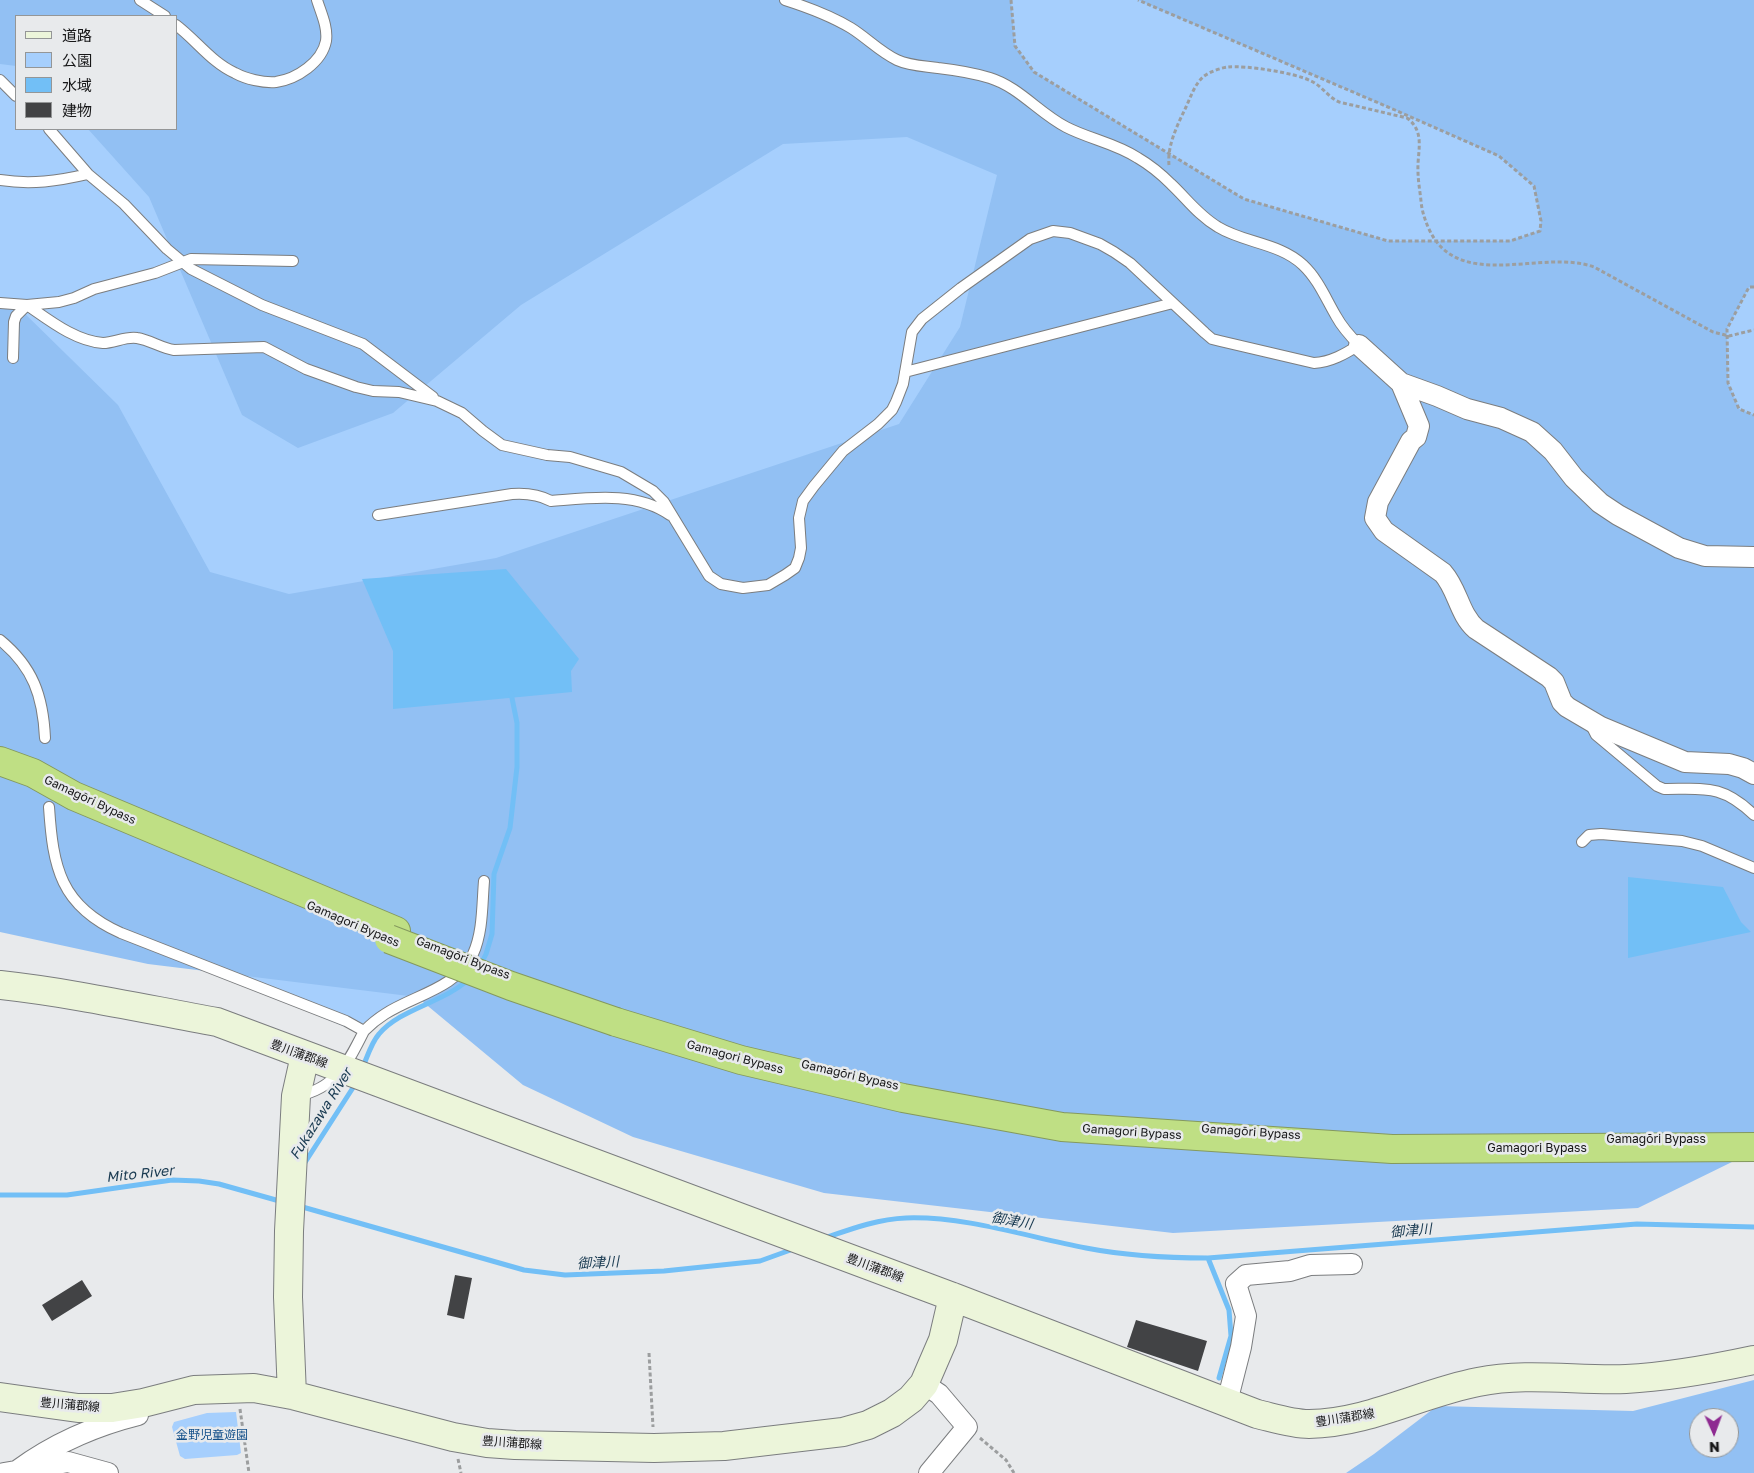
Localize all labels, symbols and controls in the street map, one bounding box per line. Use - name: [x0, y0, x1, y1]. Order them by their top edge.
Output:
- legend: [15, 15, 178, 130]
- text: 道路: [62, 26, 92, 44]
- text: 公園: [62, 51, 92, 69]
- text: 水域: [62, 76, 92, 94]
- text: 建物: [62, 101, 92, 119]
- street label: Gamagōri Bypass: [42, 772, 138, 828]
- street label: Gamagori Bypass: [304, 898, 402, 950]
- street label: Gamagōri Bypass: [414, 933, 512, 983]
- street label: 豊川蒲郡線: [268, 1037, 330, 1071]
- street label: Gamagori Bypass: [685, 1037, 785, 1077]
- street label: Gamagōri Bypass: [800, 1057, 900, 1093]
- water label: Fukazawa River: [286, 1065, 356, 1163]
- street label: Gamagori Bypass: [1082, 1121, 1182, 1143]
- street label: Gamagōri Bypass: [1201, 1121, 1301, 1143]
- street label: Gamagōri Bypass: [1606, 1132, 1706, 1146]
- street label: Gamagori Bypass: [1487, 1141, 1587, 1155]
- water label: Mito River: [105, 1162, 175, 1186]
- water label: 御津川: [990, 1209, 1034, 1233]
- water label: 御津川: [1389, 1221, 1433, 1241]
- street label: 豊川蒲郡線: [844, 1251, 906, 1285]
- water label: 御津川: [577, 1254, 619, 1272]
- street label: 豊川蒲郡線: [39, 1395, 101, 1415]
- street label: 豊川蒲郡線: [1314, 1406, 1376, 1430]
- north arrow: [1689, 1408, 1739, 1458]
- park label: 金野児童遊園: [176, 1428, 248, 1442]
- street label: 豊川蒲郡線: [482, 1434, 542, 1452]
- text: N: [1709, 1439, 1720, 1456]

